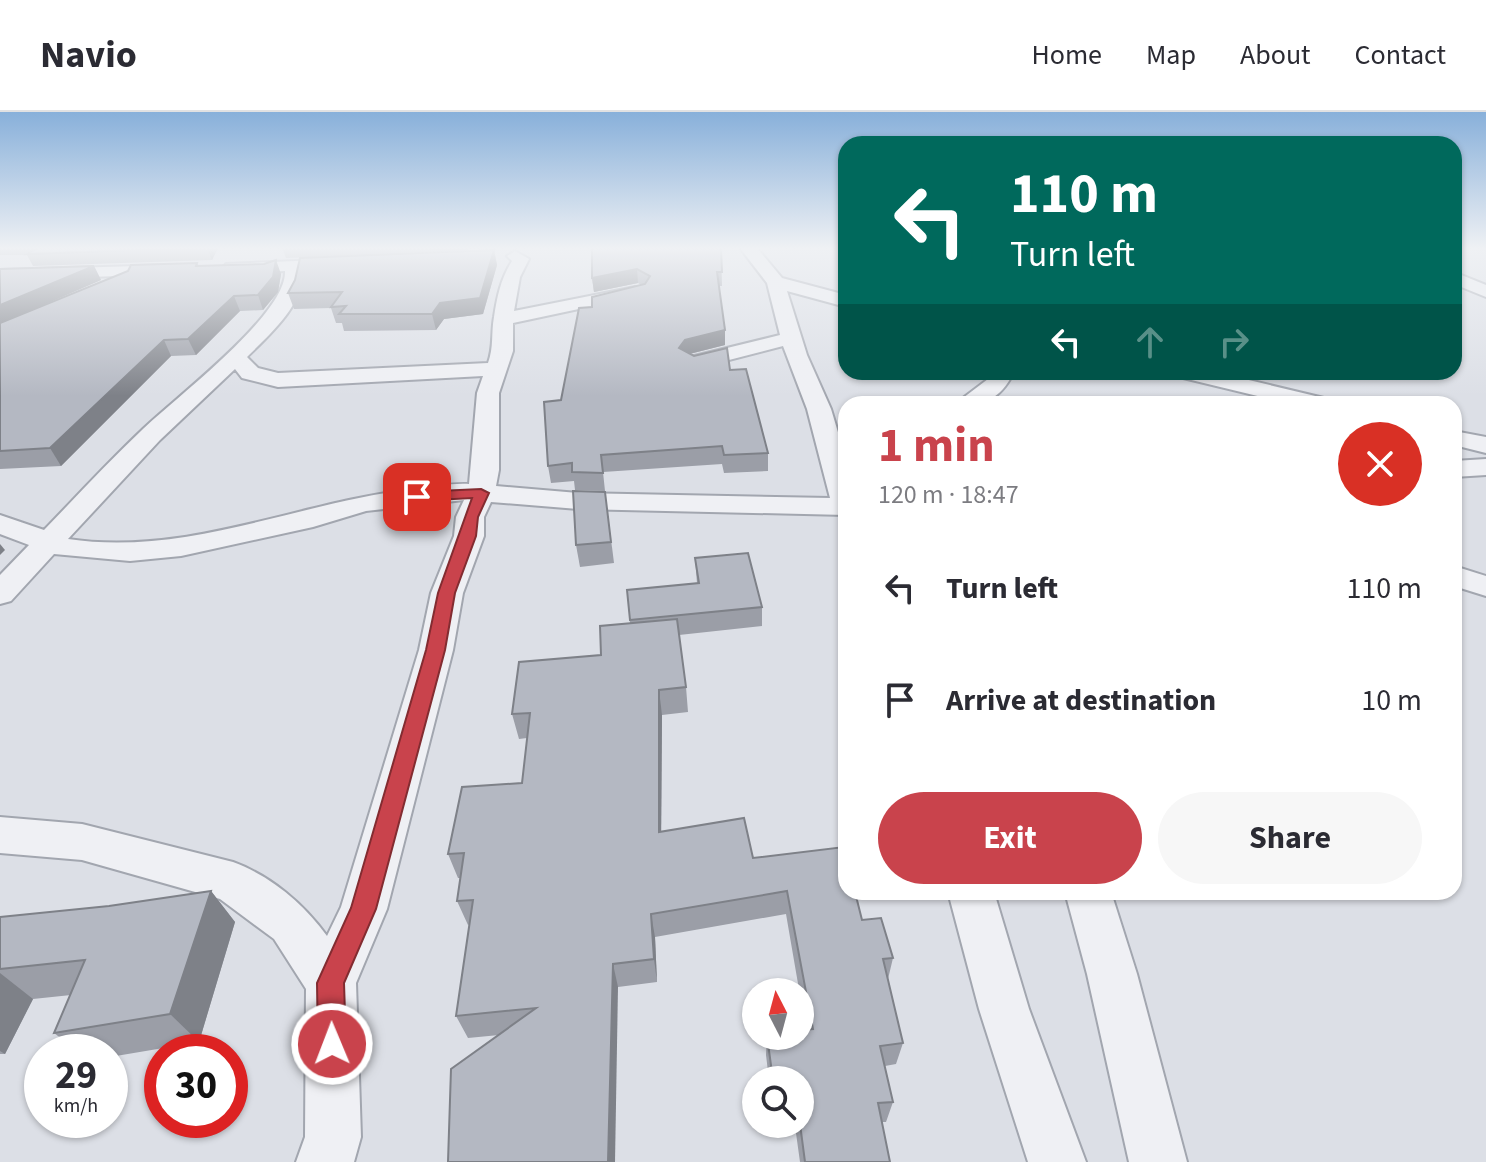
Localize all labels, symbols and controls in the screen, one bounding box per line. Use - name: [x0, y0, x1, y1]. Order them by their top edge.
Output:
- text: Navio: [40, 28, 137, 82]
- text: Home: [1031, 35, 1102, 75]
- text: Map: [1146, 35, 1196, 75]
- text: About: [1240, 35, 1311, 75]
- text: Contact: [1355, 35, 1446, 75]
- text: 110 m: [1010, 155, 1158, 234]
- icon: left: [878, 168, 982, 272]
- text: Turn left: [1010, 229, 1135, 280]
- icon: left: [1044, 320, 1088, 364]
- icon: ahead: [1128, 320, 1172, 364]
- icon: right: [1212, 320, 1256, 364]
- text: 1 min: [878, 412, 995, 480]
- button: close: [1338, 422, 1422, 506]
- pin: [383, 463, 451, 531]
- icon: arrive: [395, 475, 439, 519]
- text: 120 m · 18:47: [878, 476, 1019, 513]
- icon: left: [878, 566, 922, 610]
- text: Turn left: [946, 567, 1058, 610]
- text: 110 m: [1346, 567, 1422, 610]
- icon: arrive: [878, 678, 922, 722]
- text: Arrive at destination: [946, 679, 1216, 722]
- text: 10 m: [1361, 679, 1422, 722]
- button: Exit: [878, 792, 1142, 884]
- button: Share: [1158, 792, 1422, 884]
- north arrow: [742, 978, 814, 1050]
- map controls: [742, 978, 814, 1138]
- position arrow: [290, 1002, 374, 1086]
- speed limit sign: 30: [144, 1034, 248, 1138]
- text: 29: [55, 1047, 97, 1104]
- button: search: [742, 1066, 814, 1138]
- text: km/h: [54, 1092, 98, 1120]

